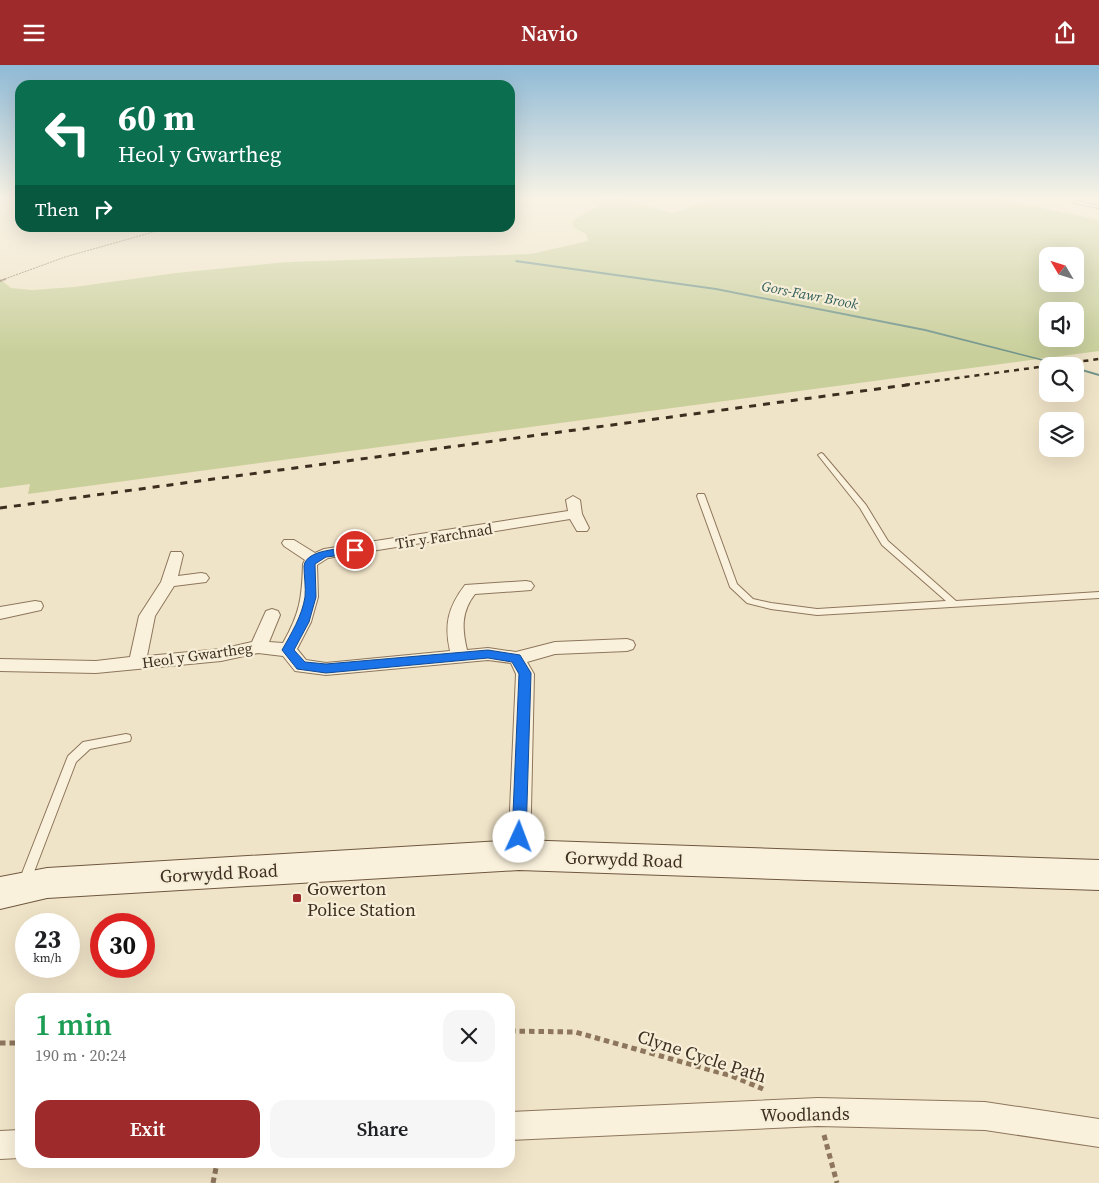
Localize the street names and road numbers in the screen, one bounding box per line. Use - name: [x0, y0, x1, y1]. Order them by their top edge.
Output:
- street label: Tir y Farchnad: [394, 518, 494, 554]
- street label: Heol y Gwartheg: [140, 637, 254, 673]
- street label: Gorwydd Road: [565, 844, 683, 874]
- street label: Gorwydd Road: [159, 857, 279, 889]
- street label: Clyne Cycle Path: [634, 1023, 770, 1089]
- street label: Woodlands: [760, 1101, 850, 1127]

